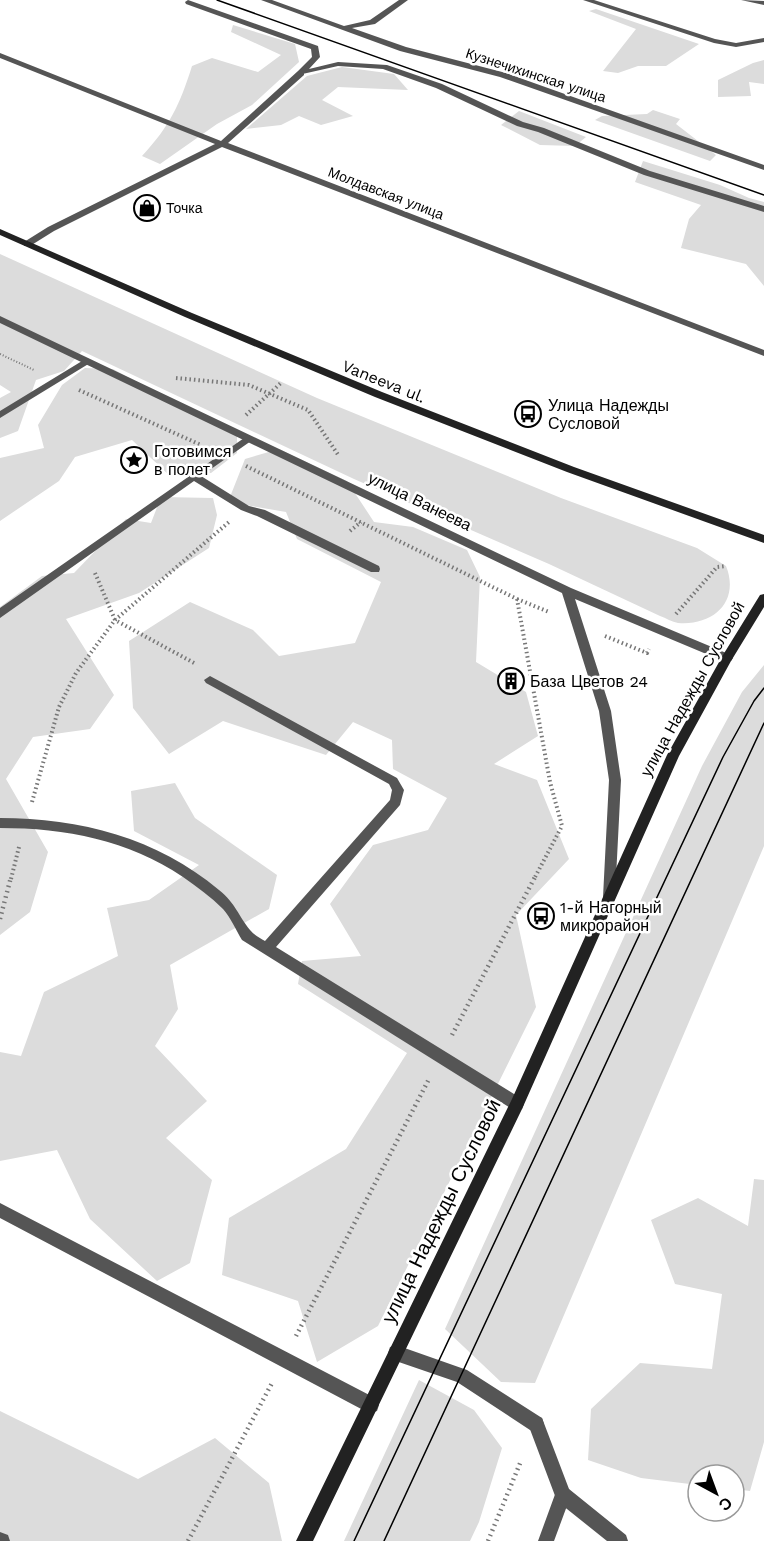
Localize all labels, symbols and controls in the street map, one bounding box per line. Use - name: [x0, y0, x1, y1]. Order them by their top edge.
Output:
- street label: Кузнечихинская улица: [464, 45, 608, 105]
- street label: Молдавская улица: [326, 164, 446, 223]
- shop icon: Точка: [132, 193, 162, 223]
- place label: Точка: [166, 200, 203, 216]
- street label: Vaneeva ul.: [340, 356, 428, 407]
- place label: Улица Надежды Сусловой: [548, 396, 669, 433]
- bus stop icon: Улица Надежды Сусловой: [513, 399, 543, 429]
- place label: Готовимся в полет: [154, 442, 231, 479]
- place icon: Готовимся в полет: [119, 445, 149, 475]
- street label: улица Ванеева: [365, 468, 475, 535]
- street label: улица Надежды Сусловой: [636, 599, 748, 780]
- building icon: База Цветов 24: [496, 666, 526, 696]
- place label: База Цветов 24: [530, 672, 648, 691]
- place label: 1-й Нагорный микрорайон: [560, 898, 662, 935]
- bus stop icon: 1-й Нагорный микрорайон: [526, 901, 556, 931]
- street label: улица Надежды Сусловой: [376, 1095, 506, 1327]
- north arrow: [686, 1463, 746, 1523]
- text: С: [715, 1493, 736, 1515]

